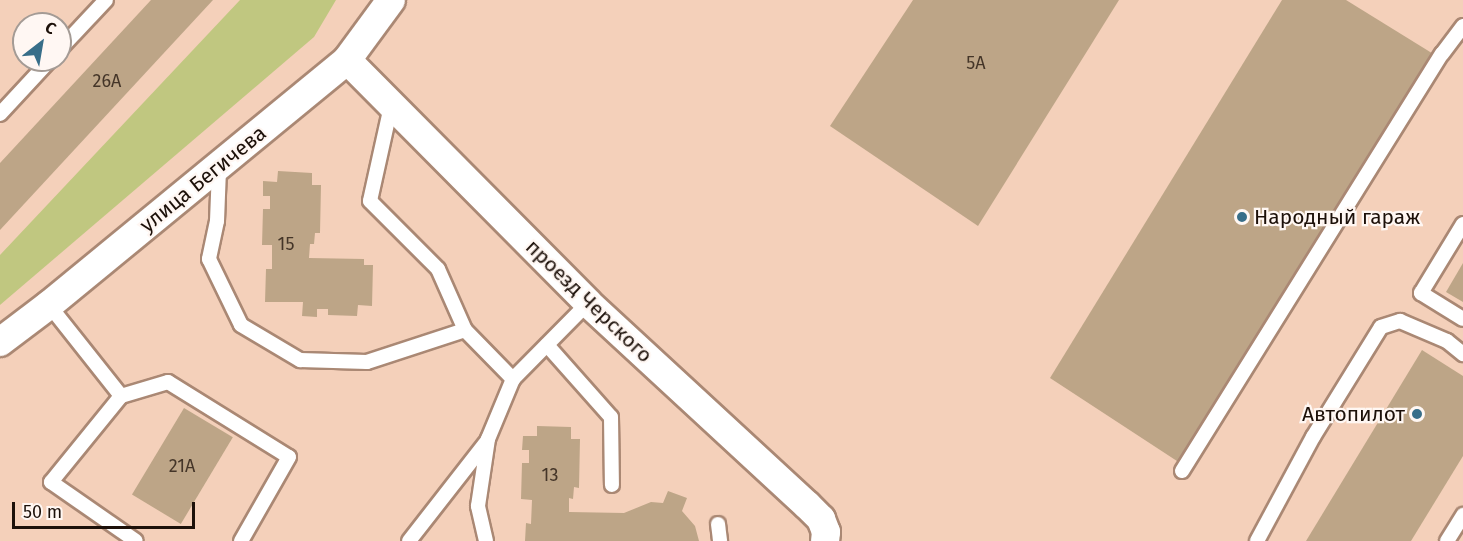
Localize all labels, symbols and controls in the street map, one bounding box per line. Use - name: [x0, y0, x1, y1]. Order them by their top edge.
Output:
- north arrow: [12, 12, 72, 72]
- text: С: [42, 17, 59, 38]
- house number: 5A: [966, 52, 986, 74]
- house number: 26А: [93, 70, 121, 92]
- street label: улица Бегичева: [135, 120, 271, 238]
- place label: Народный гараж: [1254, 204, 1420, 230]
- marker: Народный гараж: [1235, 210, 1249, 224]
- house number: 15: [278, 233, 294, 255]
- street label: проезд Черского: [520, 234, 658, 368]
- place label: Автопилот: [1302, 401, 1405, 427]
- marker: Автопилот: [1410, 407, 1424, 421]
- house number: 21А: [169, 455, 195, 477]
- house number: 13: [542, 464, 558, 486]
- scale bar: [15, 490, 198, 528]
- text: 50 m: [23, 501, 62, 523]

